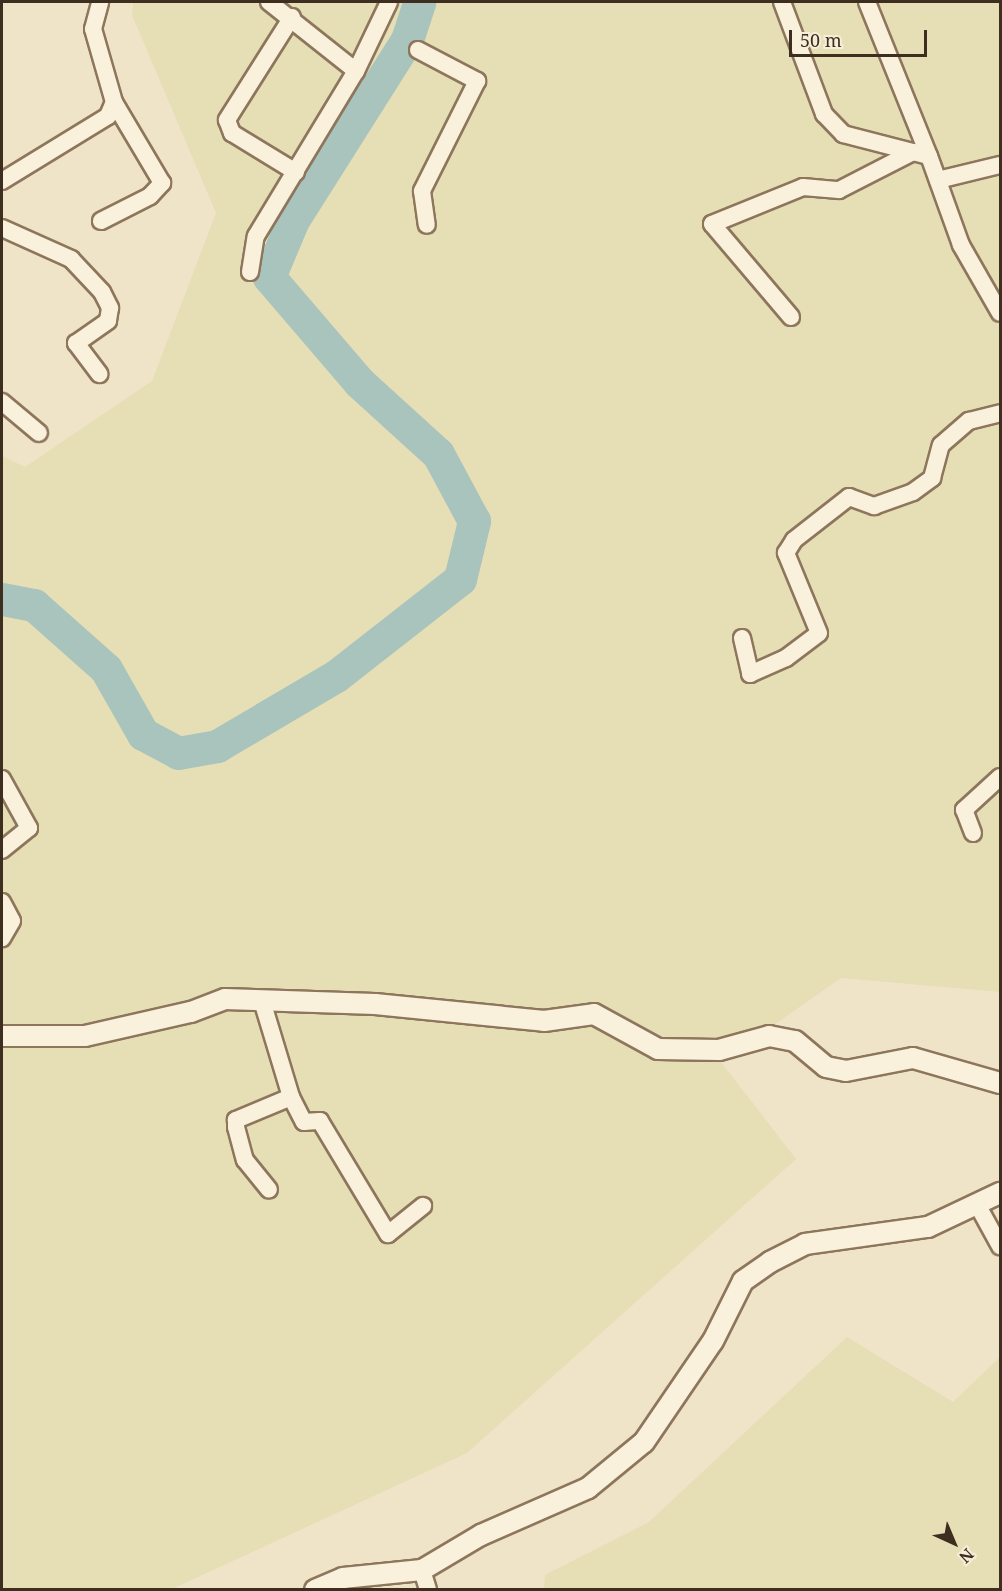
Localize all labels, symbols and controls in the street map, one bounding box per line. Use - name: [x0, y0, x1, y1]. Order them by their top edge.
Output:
- scale bar: [792, 18, 930, 56]
- text: 50 m: [800, 28, 842, 52]
- north arrow: [924, 1513, 984, 1573]
- text: N: [954, 1544, 979, 1568]

